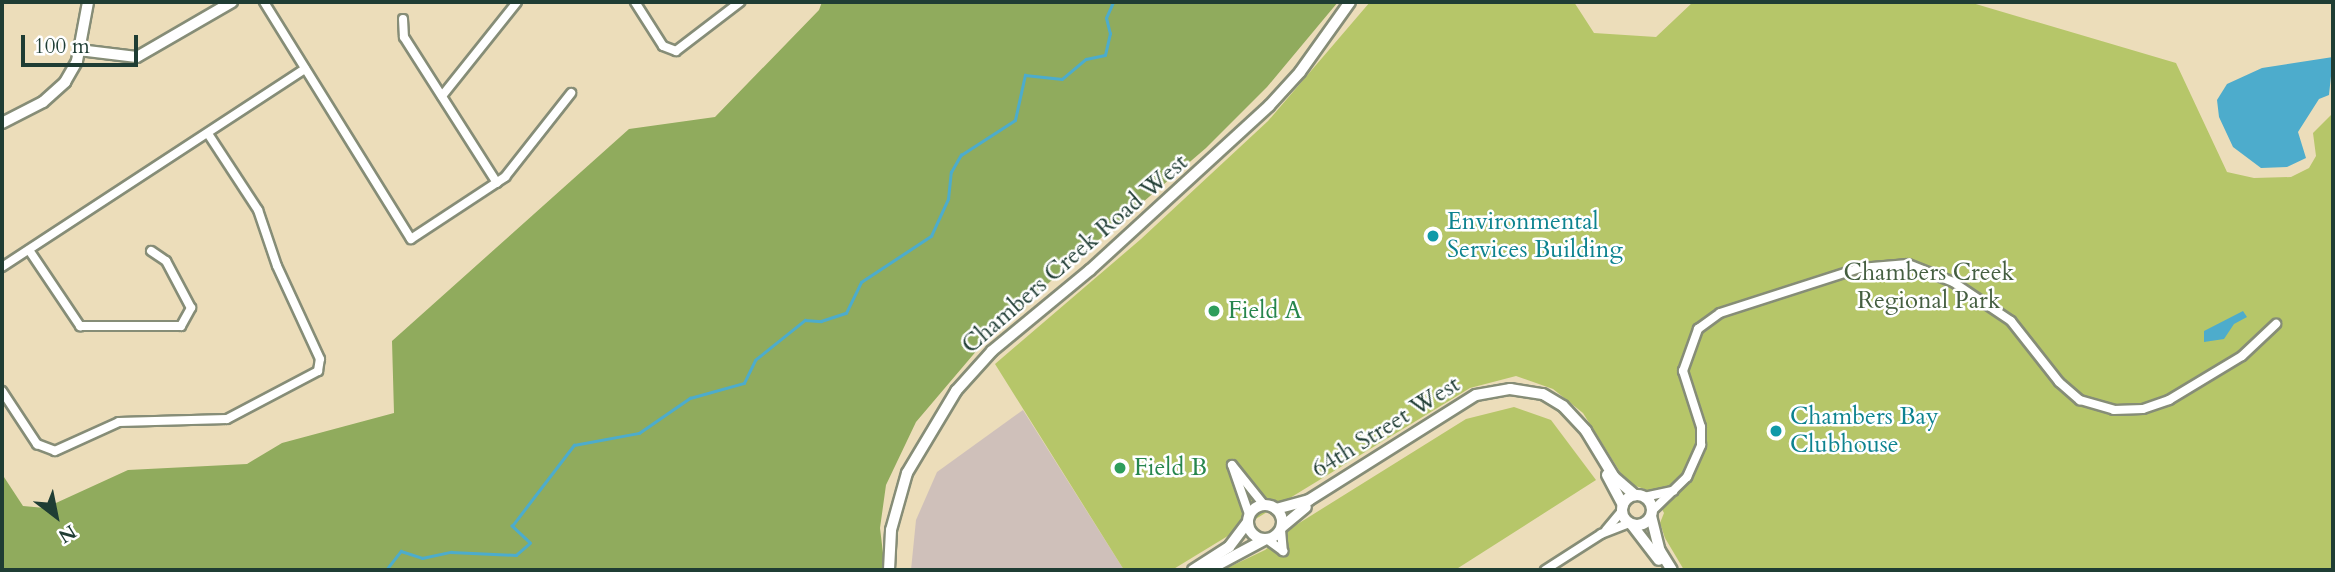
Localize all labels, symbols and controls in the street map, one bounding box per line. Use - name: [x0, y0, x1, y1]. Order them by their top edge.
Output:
- scale bar: [24, 21, 142, 65]
- text: 100 m: [34, 32, 90, 61]
- street label: Chambers Creek Road West: [956, 148, 1194, 360]
- place label: Environmental Services Building: [1447, 208, 1623, 264]
- marker: Environmental Services Building: [1425, 228, 1441, 244]
- park label: Chambers Creek Regional Park: [1844, 259, 2014, 315]
- place label: Field A: [1228, 297, 1302, 325]
- marker: Field A: [1206, 303, 1222, 319]
- street label: 64th Street West: [1307, 370, 1465, 484]
- place label: Chambers Bay Clubhouse: [1790, 403, 1939, 459]
- marker: Chambers Bay Clubhouse: [1768, 423, 1784, 439]
- place label: Field B: [1134, 454, 1207, 482]
- marker: Field B: [1112, 460, 1128, 476]
- north arrow: [21, 481, 91, 551]
- text: N: [53, 518, 81, 549]

